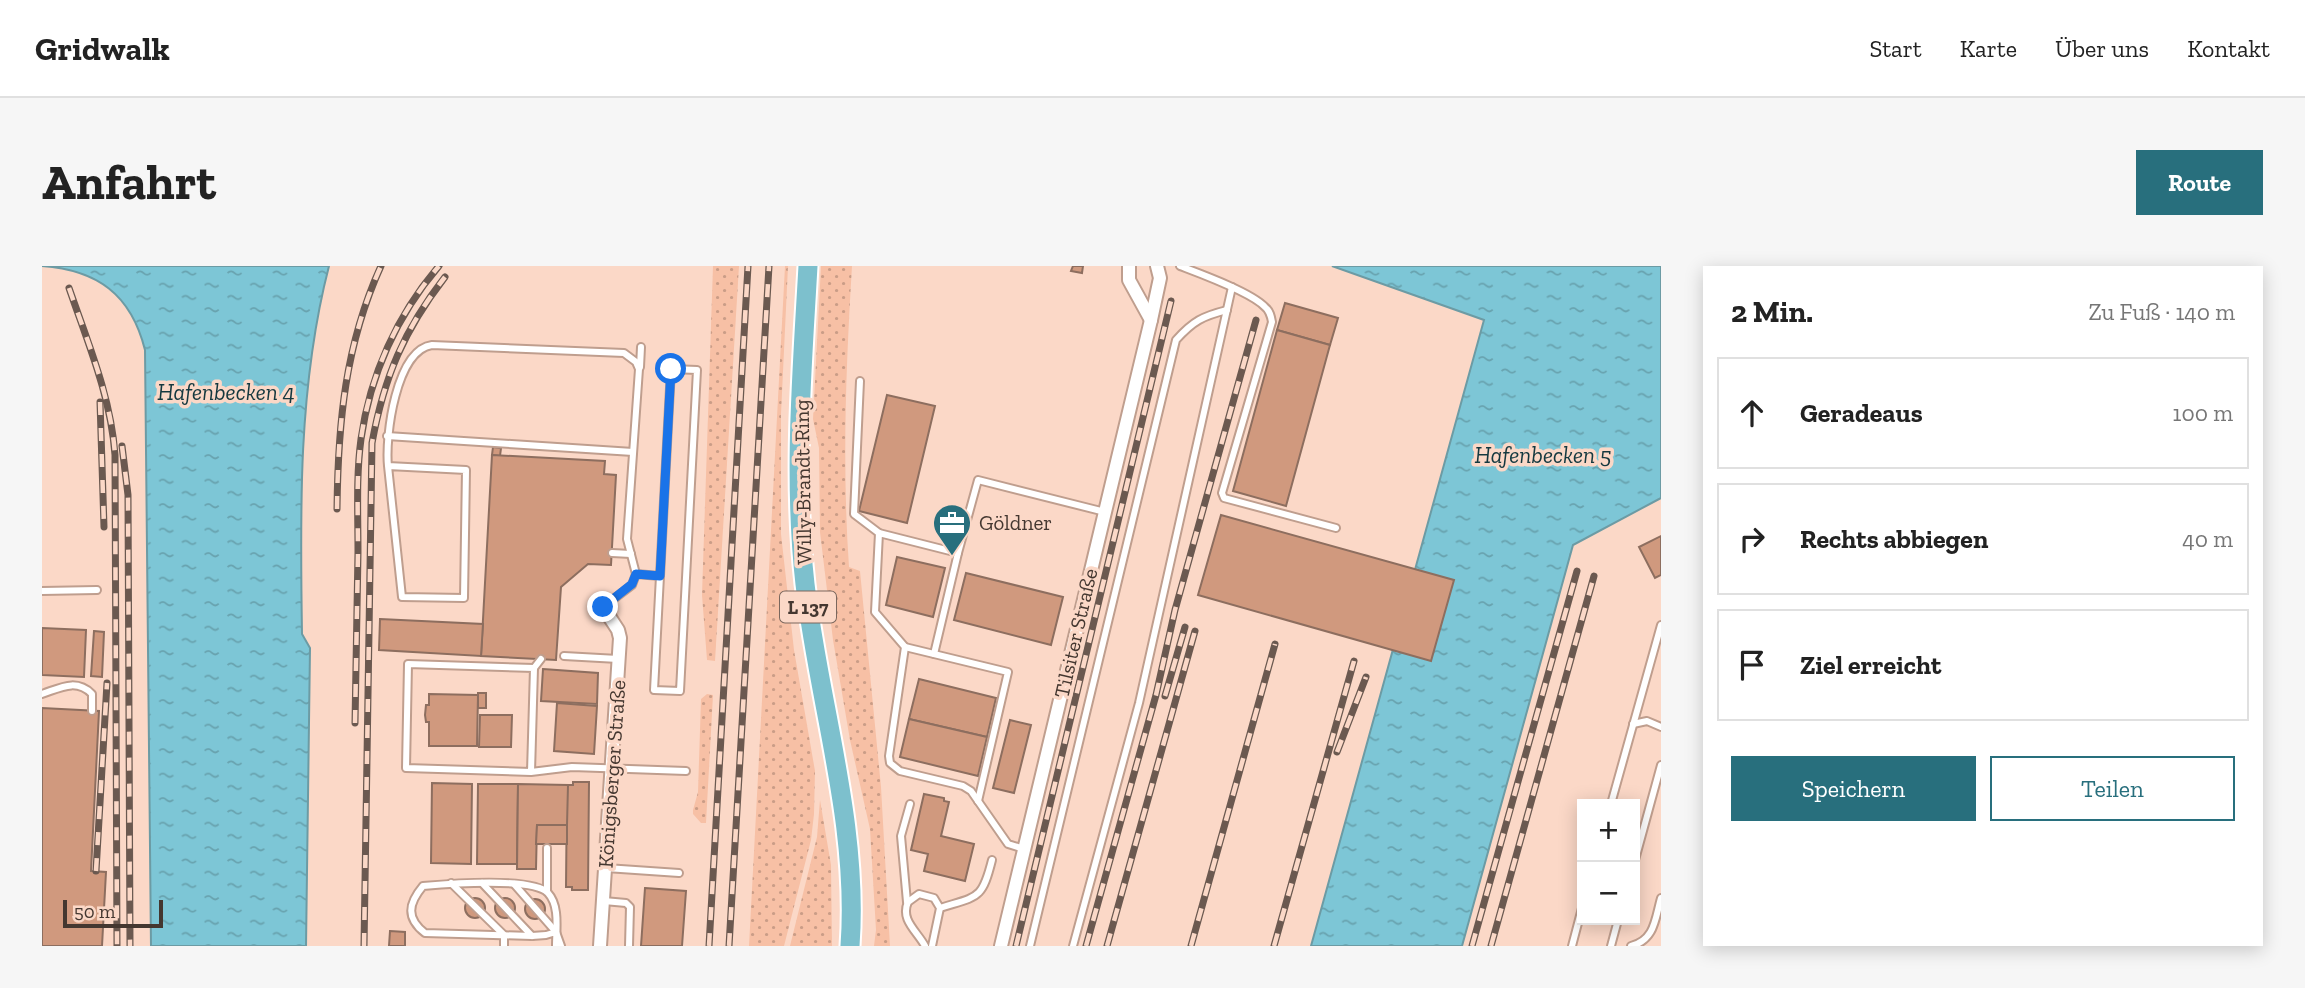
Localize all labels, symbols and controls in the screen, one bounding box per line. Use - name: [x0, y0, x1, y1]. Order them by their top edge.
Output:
- text: Gridwalk: [35, 29, 170, 68]
- text: Start: [1869, 34, 1922, 63]
- text: Karte: [1960, 34, 2017, 63]
- text: Über uns: [2055, 34, 2149, 63]
- text: Kontakt: [2187, 34, 2270, 63]
- button: Route: [2136, 150, 2263, 215]
- text: Anfahrt: [42, 153, 216, 212]
- text: 2 Min.: [1731, 294, 1813, 330]
- text: Zu Fuß · 140 m: [2088, 298, 2235, 326]
- route start: [655, 353, 686, 384]
- water label: Hafenbecken 4: [157, 378, 295, 406]
- icon: ahead: [1733, 394, 1771, 432]
- text: Geradeaus: [1800, 397, 1923, 429]
- street label: Willy-Brandt-Ring: [789, 399, 816, 565]
- text: 100 m: [2173, 399, 2233, 427]
- water label: Hafenbecken 5: [1474, 441, 1612, 469]
- office icon: Göldner: [931, 502, 973, 557]
- place label: Göldner: [979, 510, 1052, 535]
- icon: right: [1733, 520, 1771, 558]
- text: Rechts abbiegen: [1800, 523, 1988, 555]
- text: 40 m: [2182, 525, 2233, 553]
- street label: Tilsiter Straße: [1048, 566, 1103, 700]
- route end: [587, 591, 618, 622]
- road number: L 137: [780, 592, 836, 622]
- icon: arrive: [1733, 646, 1771, 684]
- text: Ziel erreicht: [1800, 649, 1941, 681]
- street label: Königsberger Straße: [592, 679, 631, 869]
- button: Speichern: [1731, 756, 1976, 821]
- button: Teilen: [1990, 756, 2235, 821]
- map controls: [1577, 799, 1640, 925]
- button: +: [1577, 799, 1640, 862]
- button: −: [1577, 862, 1640, 925]
- scale bar: [63, 897, 163, 929]
- text: 50 m: [74, 900, 115, 923]

